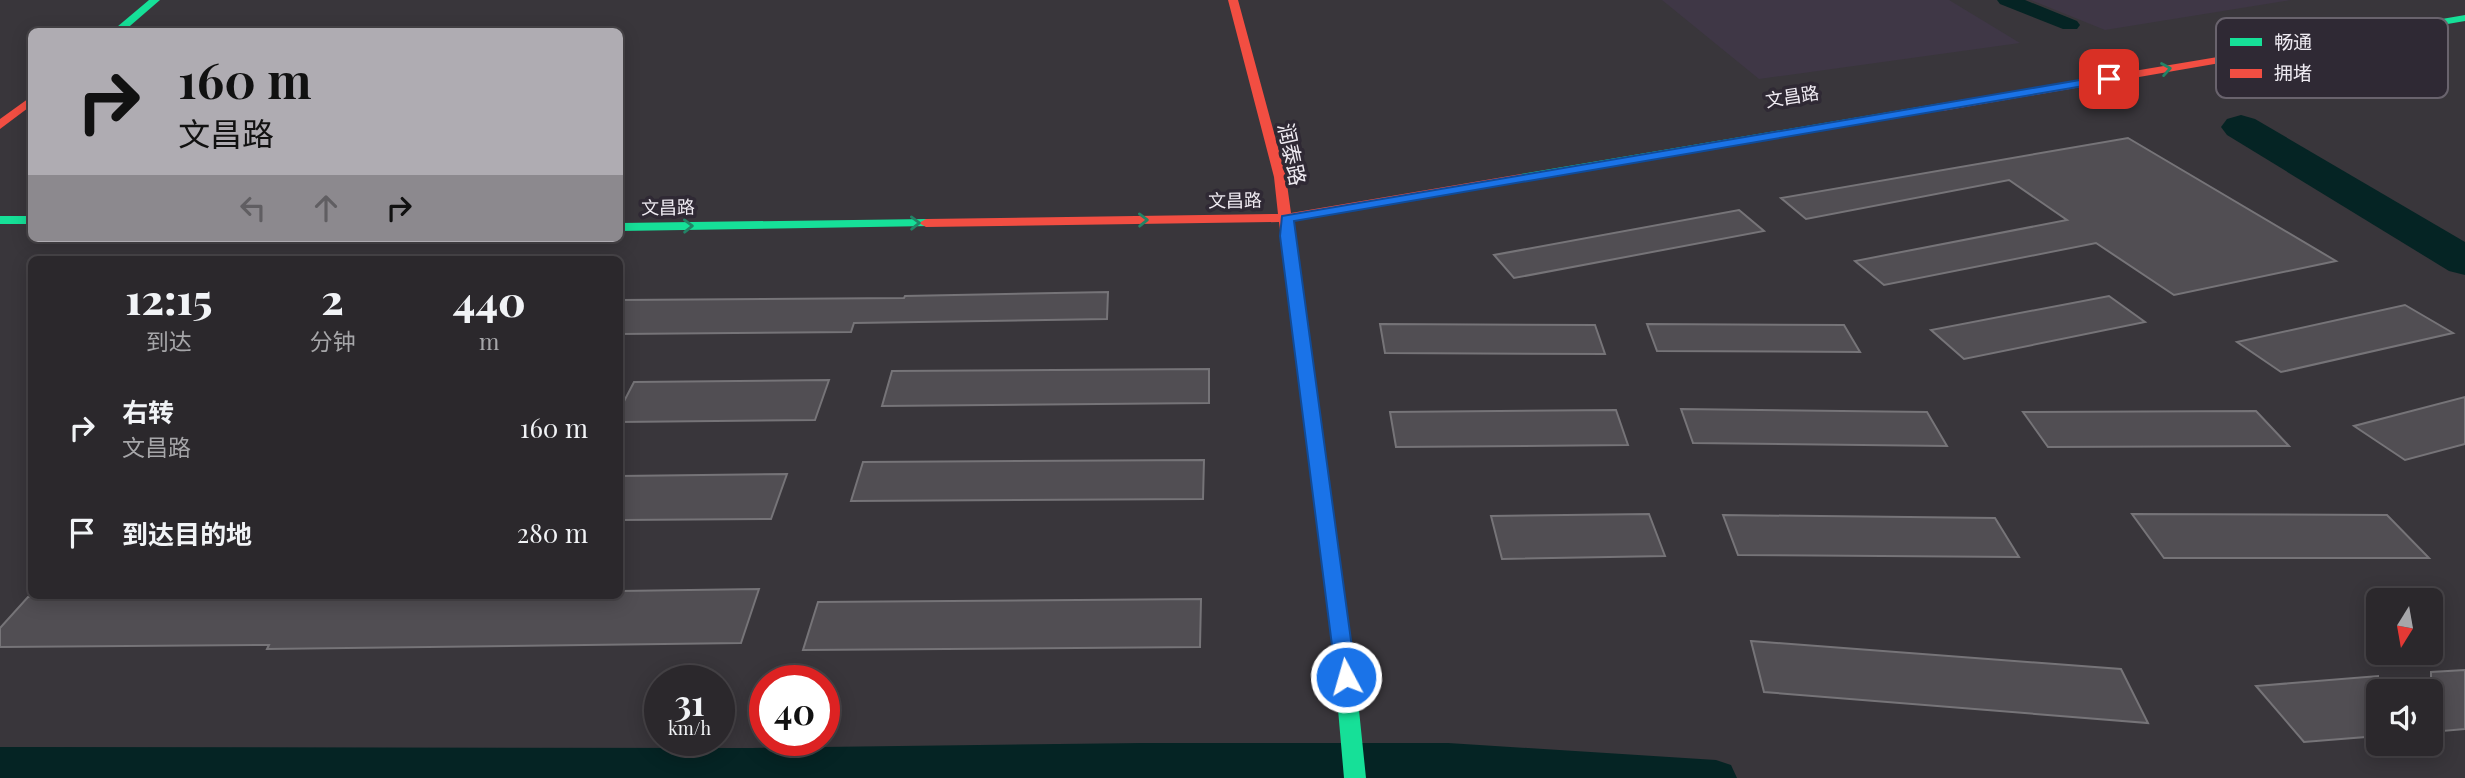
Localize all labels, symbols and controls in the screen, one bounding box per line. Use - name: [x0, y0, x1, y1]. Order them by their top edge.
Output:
- legend: [2216, 18, 2448, 98]
- text: 畅通: [2274, 28, 2312, 54]
- text: 160 m: [178, 46, 312, 111]
- pin: [2079, 49, 2139, 109]
- icon: right: [63, 56, 154, 147]
- text: 拥堵: [2274, 59, 2312, 85]
- icon: arrive: [2090, 60, 2128, 98]
- one-way arrow: [2160, 62, 2172, 77]
- street label: 文昌路: [1763, 80, 1821, 112]
- text: 文昌路: [178, 111, 274, 154]
- street label: 润泰路: [1273, 120, 1313, 188]
- street label: 文昌路: [1208, 188, 1262, 212]
- icon: left: [234, 189, 272, 227]
- icon: ahead: [307, 189, 345, 227]
- icon: right: [380, 189, 418, 227]
- street label: 文昌路: [641, 195, 695, 219]
- one-way arrow: [1138, 212, 1148, 228]
- one-way arrow: [910, 215, 921, 231]
- one-way arrow: [683, 218, 693, 234]
- text: 12:15: [125, 270, 212, 326]
- text: 2: [321, 270, 344, 326]
- text: 440: [453, 272, 526, 328]
- text: 到达: [146, 325, 192, 356]
- text: 分钟: [310, 325, 356, 356]
- text: m: [479, 325, 499, 356]
- text: 右转: [122, 394, 174, 429]
- icon: right: [63, 409, 101, 447]
- text: 160 m: [520, 410, 588, 445]
- text: 文昌路: [122, 431, 191, 462]
- icon: arrive: [63, 514, 101, 552]
- text: 280 m: [517, 515, 588, 550]
- text: 到达目的地: [122, 516, 252, 551]
- north arrow: [2366, 588, 2443, 665]
- map controls: [2366, 588, 2443, 756]
- position arrow: [1309, 640, 1383, 714]
- speed limit sign: 40: [749, 665, 840, 756]
- text: 31: [674, 678, 705, 725]
- button: sound: [2366, 679, 2443, 756]
- text: km/h: [668, 716, 711, 740]

